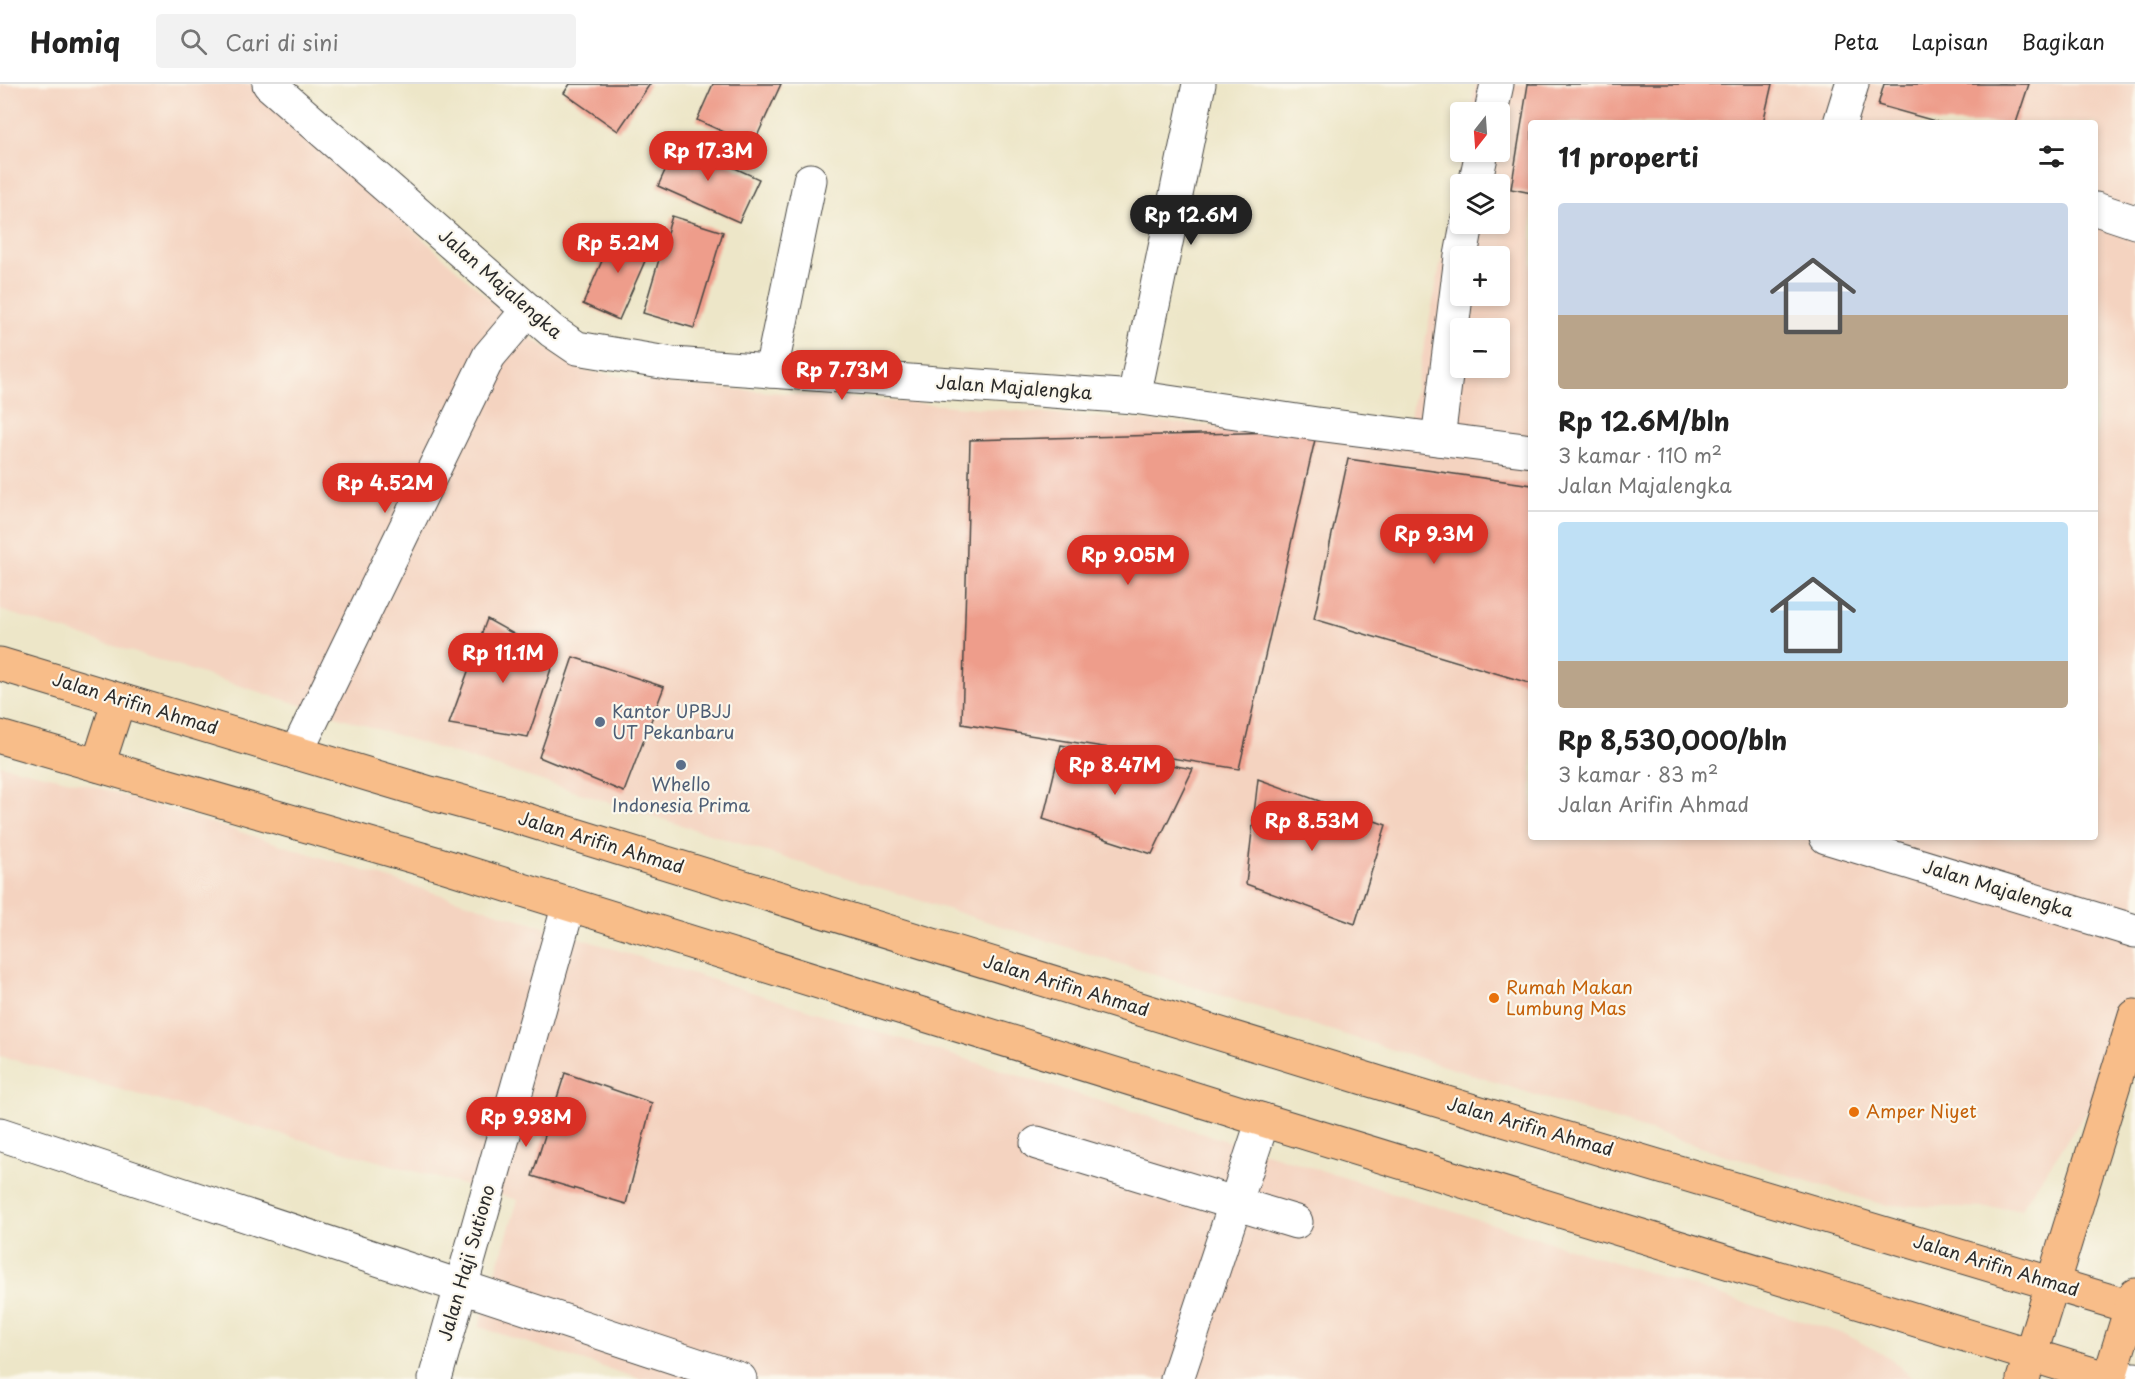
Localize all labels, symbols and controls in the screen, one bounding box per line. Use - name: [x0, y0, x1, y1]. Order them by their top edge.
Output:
- search box: [156, 14, 576, 68]
- text: Homiq: [30, 20, 120, 63]
- icon: search: [177, 25, 210, 58]
- text: Cari di sini: [225, 25, 339, 58]
- text: Peta: [1833, 25, 1878, 57]
- text: Lapisan: [1911, 25, 1989, 57]
- text: Bagikan: [2022, 25, 2105, 57]
- north arrow: [1450, 102, 1510, 162]
- map controls: [1450, 102, 1510, 378]
- pin: Rp 17.3M: [646, 131, 770, 182]
- text: Rp 17.3M: [663, 135, 753, 165]
- text: 11 properti: [1558, 137, 1699, 176]
- icon: filters: [2035, 140, 2068, 173]
- button: layers: [1450, 174, 1510, 234]
- pin: Rp 12.6M: [1129, 195, 1253, 246]
- text: Rp 12.6M: [1144, 199, 1238, 229]
- street label: Jalan Majalengka: [433, 221, 569, 345]
- pin: Rp 5.2M: [563, 223, 673, 274]
- text: Rp 5.2M: [577, 227, 659, 257]
- icon: home: [1759, 242, 1867, 350]
- button: +: [1450, 246, 1510, 306]
- button: −: [1450, 318, 1510, 378]
- pin: Rp 7.73M: [780, 350, 904, 401]
- text: Rp 7.73M: [796, 354, 888, 384]
- street label: Jalan Majalengka: [935, 368, 1094, 405]
- text: Rp 12.6M/bln: [1558, 401, 1730, 440]
- text: 3 kamar · 110 m²: [1558, 440, 1722, 470]
- pin: Rp 4.52M: [323, 463, 447, 514]
- text: Rp 4.52M: [336, 467, 434, 497]
- text: Jalan Majalengka: [1558, 470, 1732, 500]
- pin: Rp 9.3M: [1379, 514, 1489, 565]
- text: Rp 9.3M: [1394, 518, 1474, 548]
- pin: Rp 9.05M: [1066, 535, 1190, 586]
- text: Rp 9.05M: [1081, 539, 1175, 569]
- icon: home: [1759, 561, 1867, 669]
- pin: Rp 11.1M: [441, 633, 565, 684]
- text: Rp 11.1M: [462, 637, 544, 667]
- street label: Jalan Arifin Ahmad: [49, 665, 222, 741]
- place label: Kantor UPBJJ UT Pekanbaru: [612, 697, 735, 745]
- marker: Kantor UPBJJ UT Pekanbaru: [593, 715, 607, 729]
- text: Rp 8,530,000/bln: [1558, 720, 1787, 759]
- pin: Rp 8.47M: [1053, 745, 1177, 796]
- text: Rp 8.47M: [1069, 749, 1161, 779]
- marker: Whello Indonesia Prima: [674, 758, 688, 772]
- text: 3 kamar · 83 m²: [1558, 759, 1718, 789]
- place label: Whello Indonesia Prima: [612, 770, 750, 818]
- text: Jalan Arifin Ahmad: [1558, 789, 1749, 819]
- pin: Rp 8.53M: [1250, 801, 1374, 852]
- street label: Jalan Arifin Ahmad: [515, 804, 688, 880]
- text: Rp 8.53M: [1265, 805, 1359, 835]
- street label: Jalan Majalengka: [1920, 852, 2078, 924]
- street label: Jalan Arifin Ahmad: [980, 947, 1153, 1023]
- place label: Rumah Makan Lumbung Mas: [1506, 973, 1633, 1021]
- marker: Rumah Makan Lumbung Mas: [1487, 991, 1501, 1005]
- street label: Jalan Arifin Ahmad: [1444, 1089, 1617, 1162]
- pin: Rp 9.98M: [464, 1097, 588, 1148]
- place label: Amper Niyet: [1866, 1097, 1977, 1124]
- text: Rp 9.98M: [480, 1101, 572, 1131]
- marker: Amper Niyet: [1847, 1105, 1861, 1119]
- street label: Jalan Haji Sutiono: [430, 1181, 501, 1344]
- street label: Jalan Arifin Ahmad: [1910, 1227, 2083, 1303]

